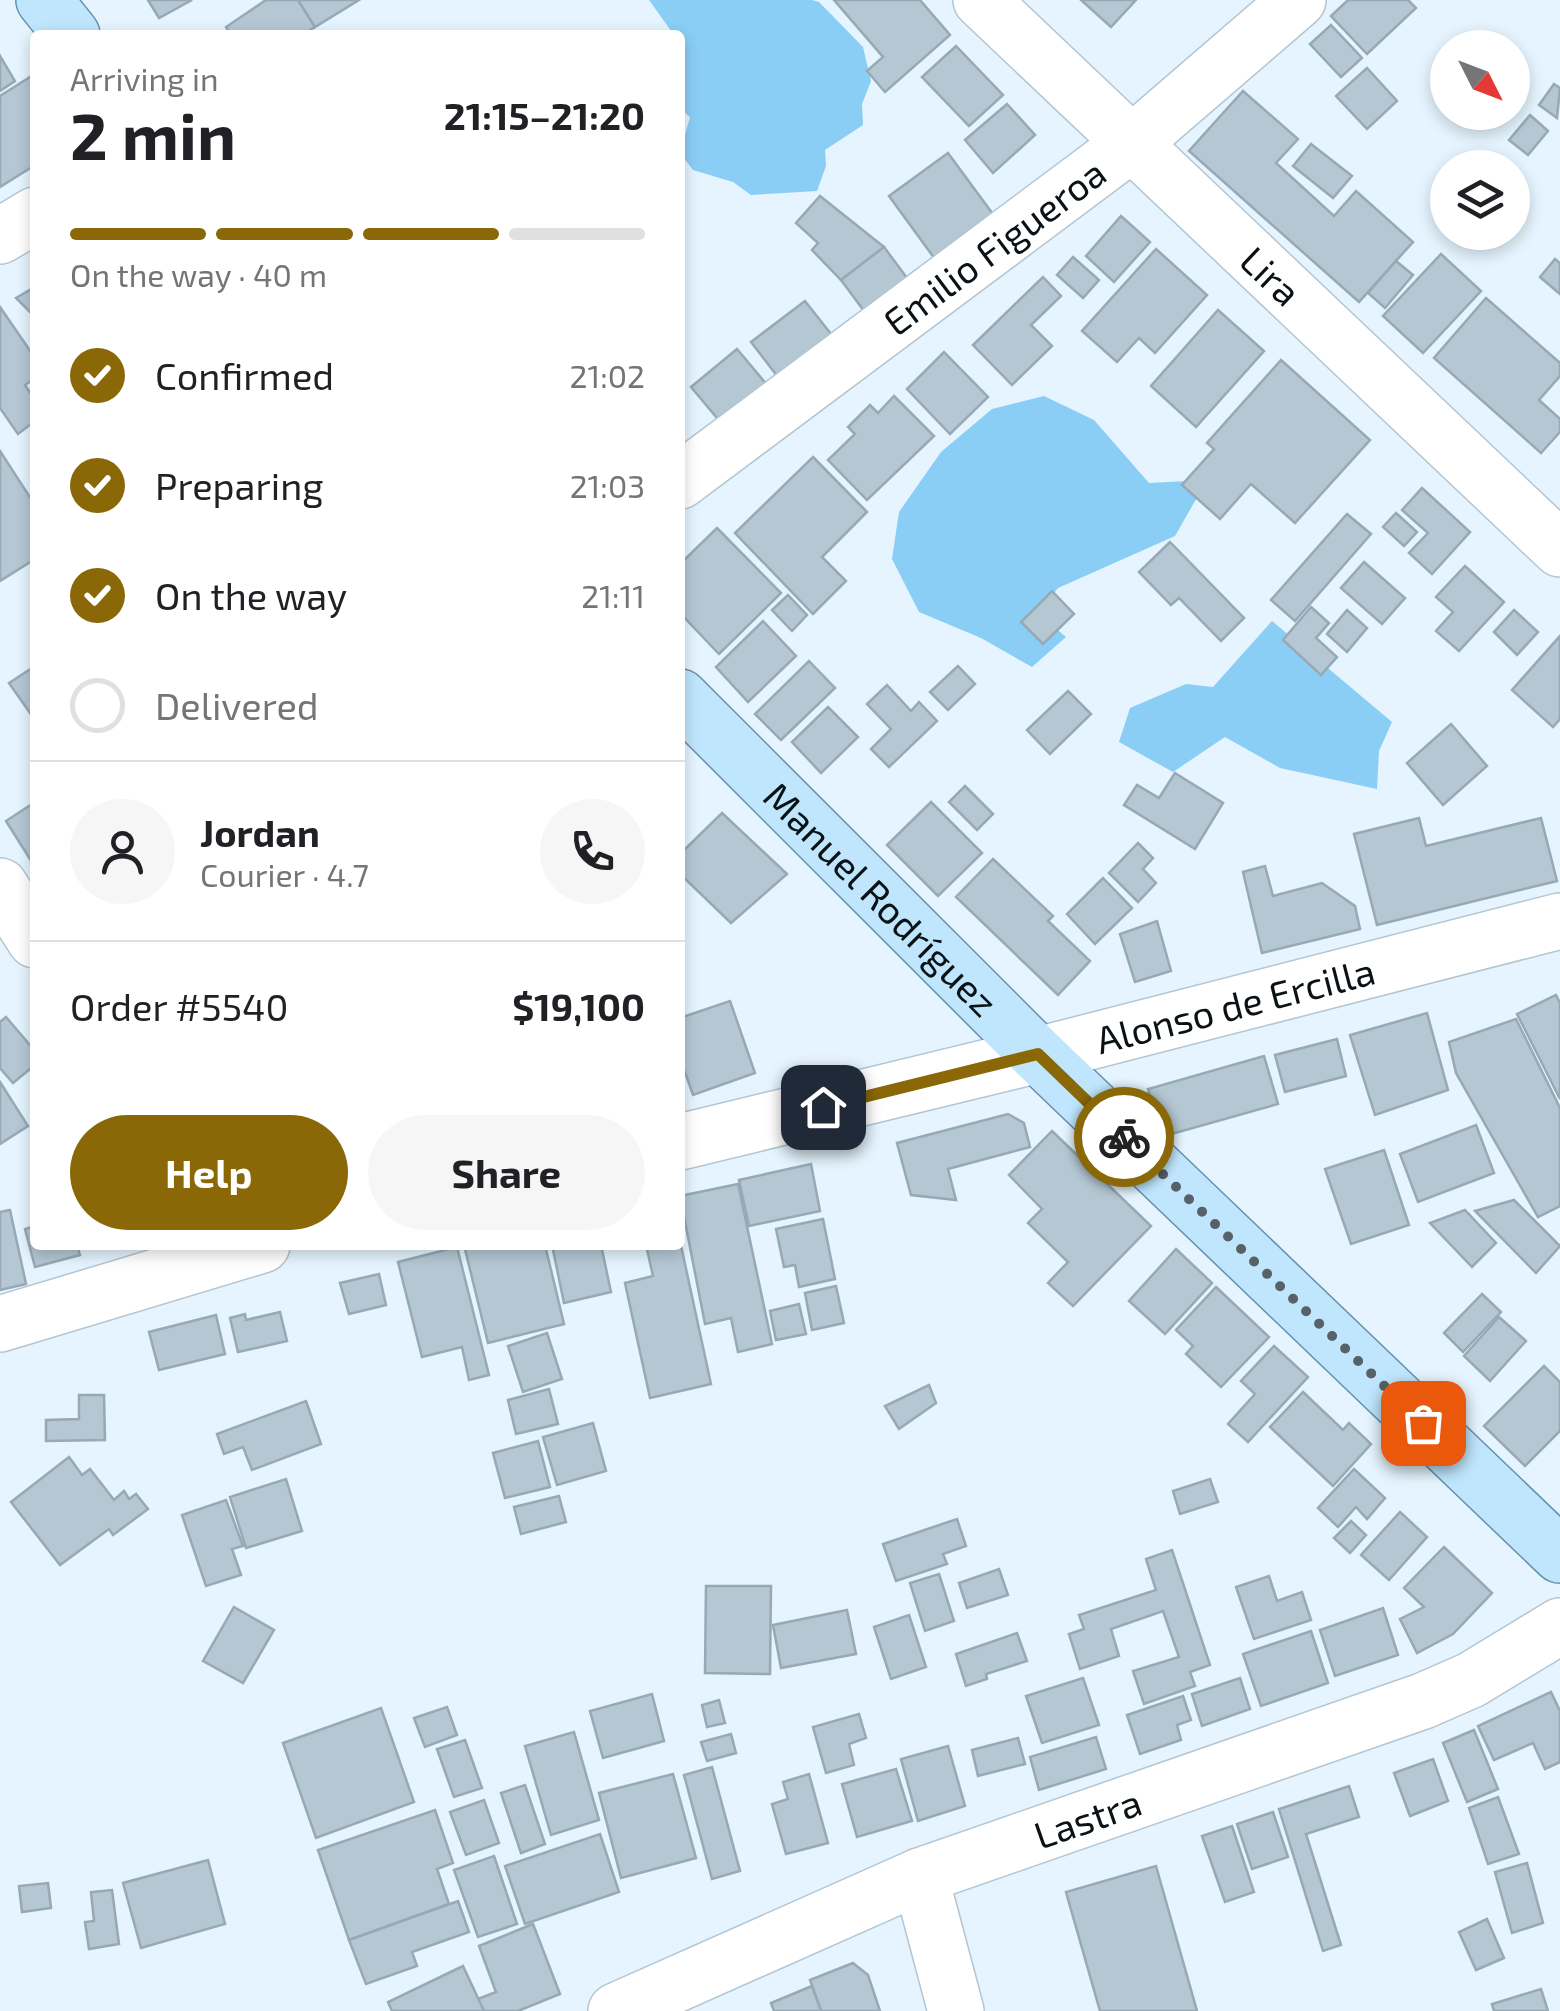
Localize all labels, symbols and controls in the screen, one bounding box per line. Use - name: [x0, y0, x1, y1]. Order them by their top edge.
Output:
- north arrow: [1430, 30, 1530, 130]
- map controls: [1430, 30, 1530, 250]
- text: Arriving in: [70, 59, 219, 97]
- text: 21:15–21:20: [444, 92, 645, 138]
- text: 2 min: [70, 95, 236, 173]
- street label: Emilio Figueroa: [874, 149, 1114, 344]
- button: layers: [1430, 150, 1530, 250]
- street label: Lira: [1232, 236, 1311, 314]
- text: On the way · 40 m: [70, 255, 327, 293]
- icon: check: [70, 348, 125, 403]
- text: Confirmed: [155, 352, 334, 398]
- text: 21:02: [569, 356, 645, 394]
- icon: check: [70, 458, 125, 513]
- text: Preparing: [155, 462, 323, 508]
- text: 21:03: [570, 466, 645, 504]
- icon: check: [70, 568, 125, 623]
- text: On the way: [155, 572, 347, 618]
- text: 21:11: [581, 576, 645, 614]
- text: Delivered: [155, 682, 319, 728]
- street label: Manuel Rodríguez: [755, 772, 1008, 1025]
- button: person: [70, 799, 175, 904]
- button: phone: [540, 799, 645, 904]
- text: Jordan: [200, 809, 320, 855]
- text: Courier · 4.7: [200, 855, 369, 893]
- street label: Alonso de Ercilla: [1091, 947, 1380, 1062]
- text: Order #5540: [70, 983, 288, 1029]
- text: $19,100: [512, 983, 645, 1029]
- pin: [781, 1065, 866, 1150]
- icon: home: [796, 1080, 851, 1135]
- courier: [1074, 1087, 1174, 1187]
- icon: bike: [1097, 1110, 1152, 1165]
- button: Help: [70, 1115, 348, 1230]
- button: Share: [368, 1115, 645, 1230]
- pin: [1381, 1381, 1466, 1466]
- icon: bag: [1396, 1396, 1451, 1451]
- street label: Lastra: [1028, 1778, 1147, 1858]

